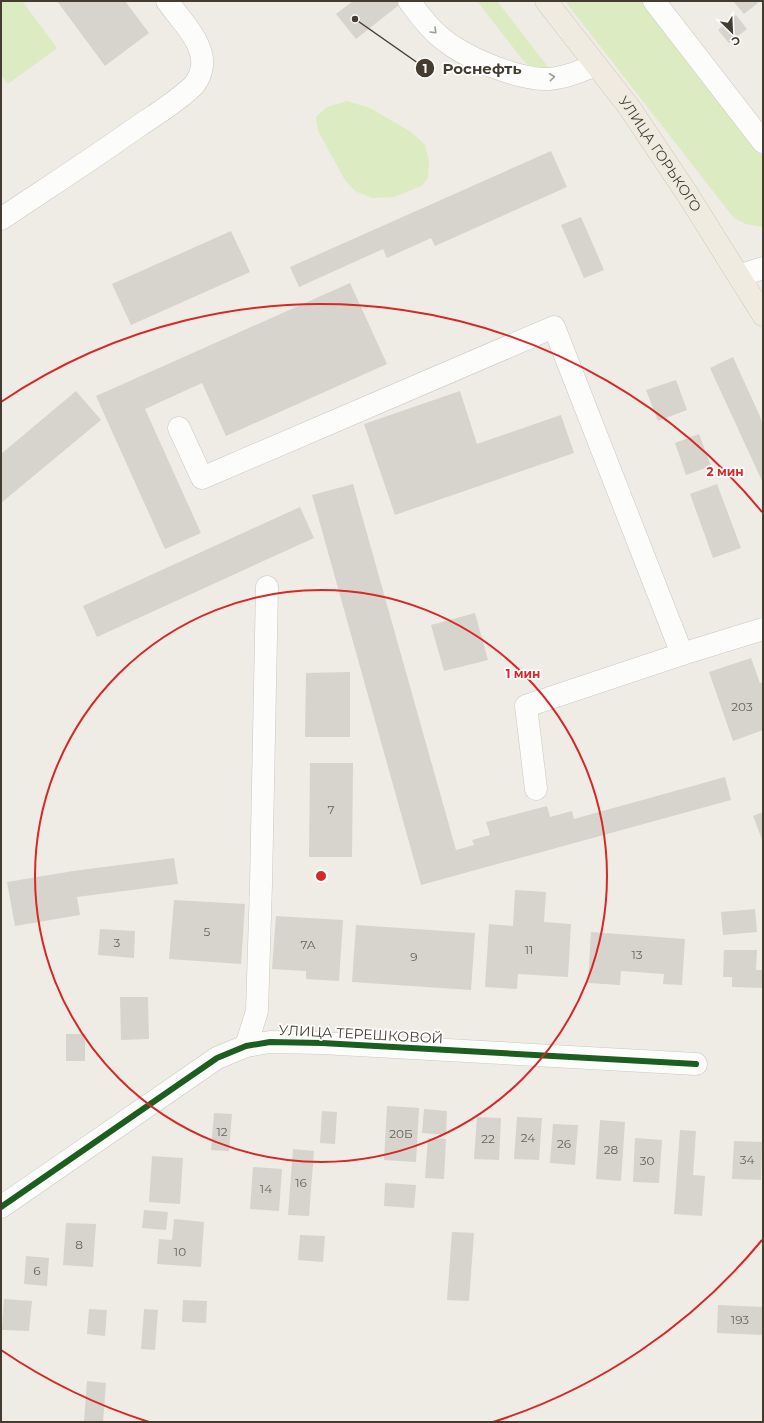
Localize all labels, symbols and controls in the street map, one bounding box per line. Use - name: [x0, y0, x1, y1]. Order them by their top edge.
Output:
- north arrow: [712, 12, 752, 52]
- one-way arrow: [429, 26, 436, 34]
- text: С: [730, 33, 743, 49]
- callout: Роснефть: [415, 55, 530, 82]
- text: Роснефть: [443, 59, 521, 78]
- text: 1: [423, 61, 427, 76]
- one-way arrow: [549, 73, 555, 82]
- street label: УЛИЦА ГОРЬКОГО: [615, 92, 705, 215]
- text: 2 мин: [706, 464, 744, 479]
- text: 1 мин: [506, 666, 540, 681]
- house number: 203: [731, 699, 753, 714]
- house number: 7: [327, 802, 335, 817]
- centre of rings: [314, 869, 328, 883]
- house number: 5: [204, 924, 211, 939]
- house number: 3: [114, 935, 121, 950]
- house number: 7А: [300, 937, 316, 952]
- house number: 11: [525, 942, 533, 957]
- house number: 13: [631, 947, 643, 962]
- house number: 9: [410, 949, 418, 964]
- street label: УЛИЦА ТЕРЕШКОВОЙ: [278, 1021, 444, 1047]
- house number: 12: [216, 1124, 228, 1139]
- house number: 20Б: [389, 1126, 413, 1141]
- house number: 24: [521, 1130, 535, 1145]
- house number: 22: [481, 1131, 495, 1146]
- house number: 26: [557, 1136, 571, 1151]
- house number: 28: [604, 1142, 619, 1157]
- house number: 34: [740, 1152, 754, 1167]
- house number: 30: [640, 1153, 654, 1168]
- house number: 16: [295, 1175, 307, 1190]
- house number: 14: [260, 1181, 272, 1196]
- house number: 8: [75, 1237, 83, 1252]
- house number: 10: [174, 1244, 186, 1259]
- house number: 6: [33, 1263, 41, 1278]
- house number: 193: [731, 1312, 749, 1327]

